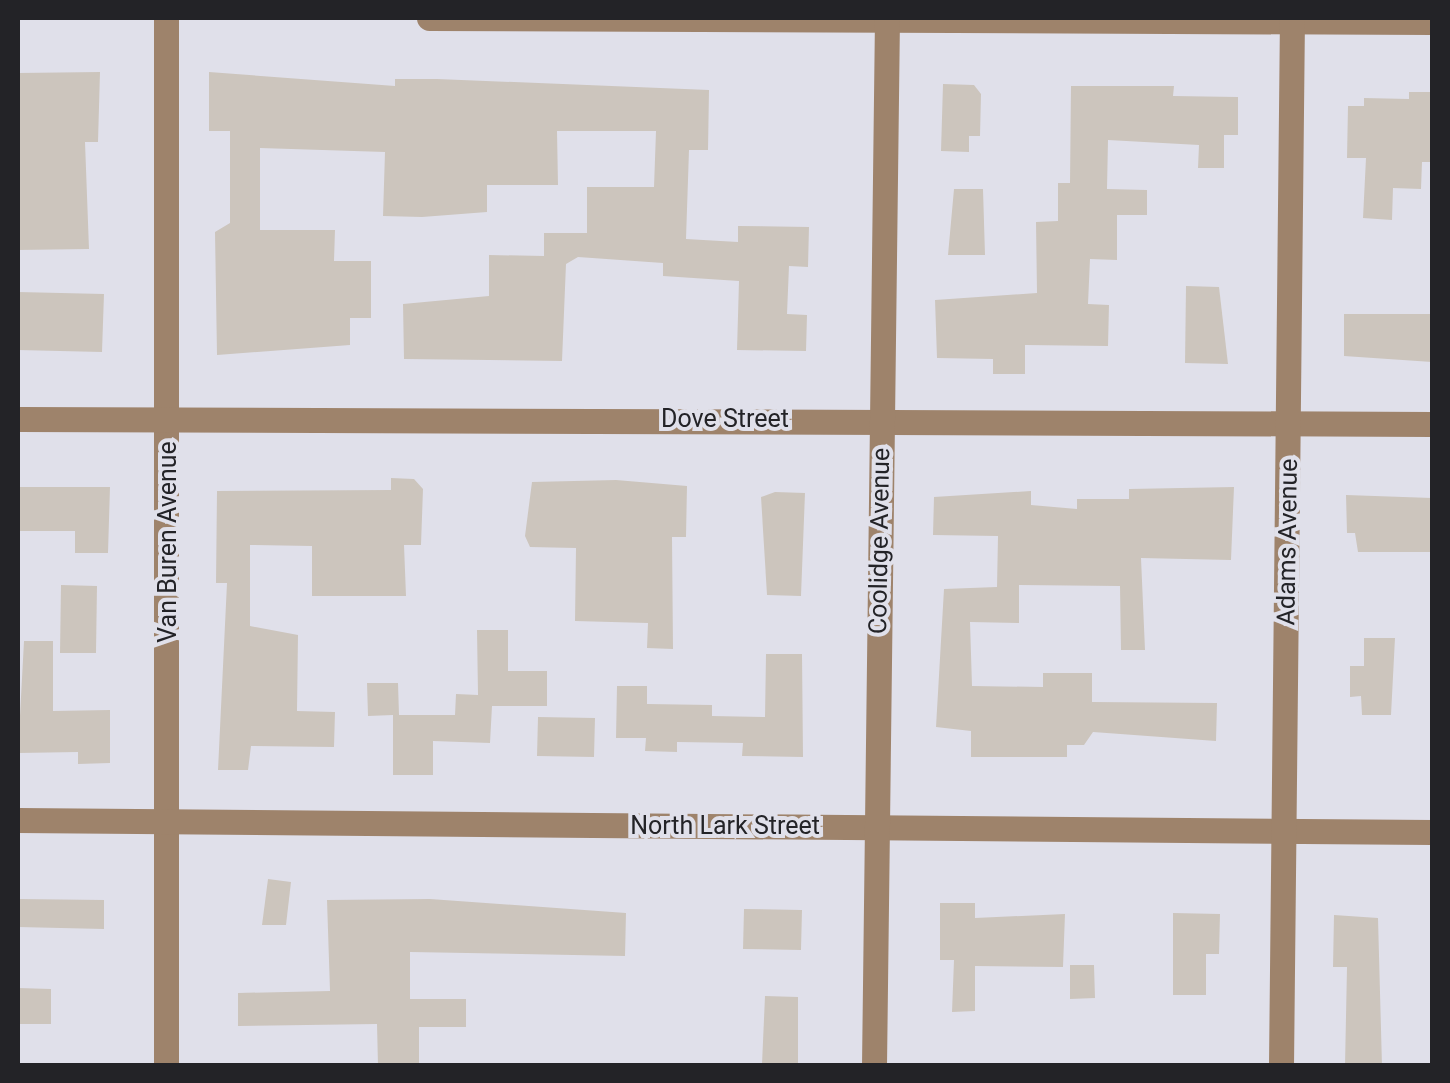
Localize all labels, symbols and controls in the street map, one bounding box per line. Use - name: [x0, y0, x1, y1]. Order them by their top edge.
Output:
- street label: Dove Street: [661, 404, 789, 434]
- street label: Van Buren Avenue: [153, 441, 183, 643]
- street label: Coolidge Avenue: [863, 448, 897, 634]
- street label: Adams Avenue: [1272, 458, 1304, 626]
- street label: North Lark Street: [630, 811, 820, 841]

